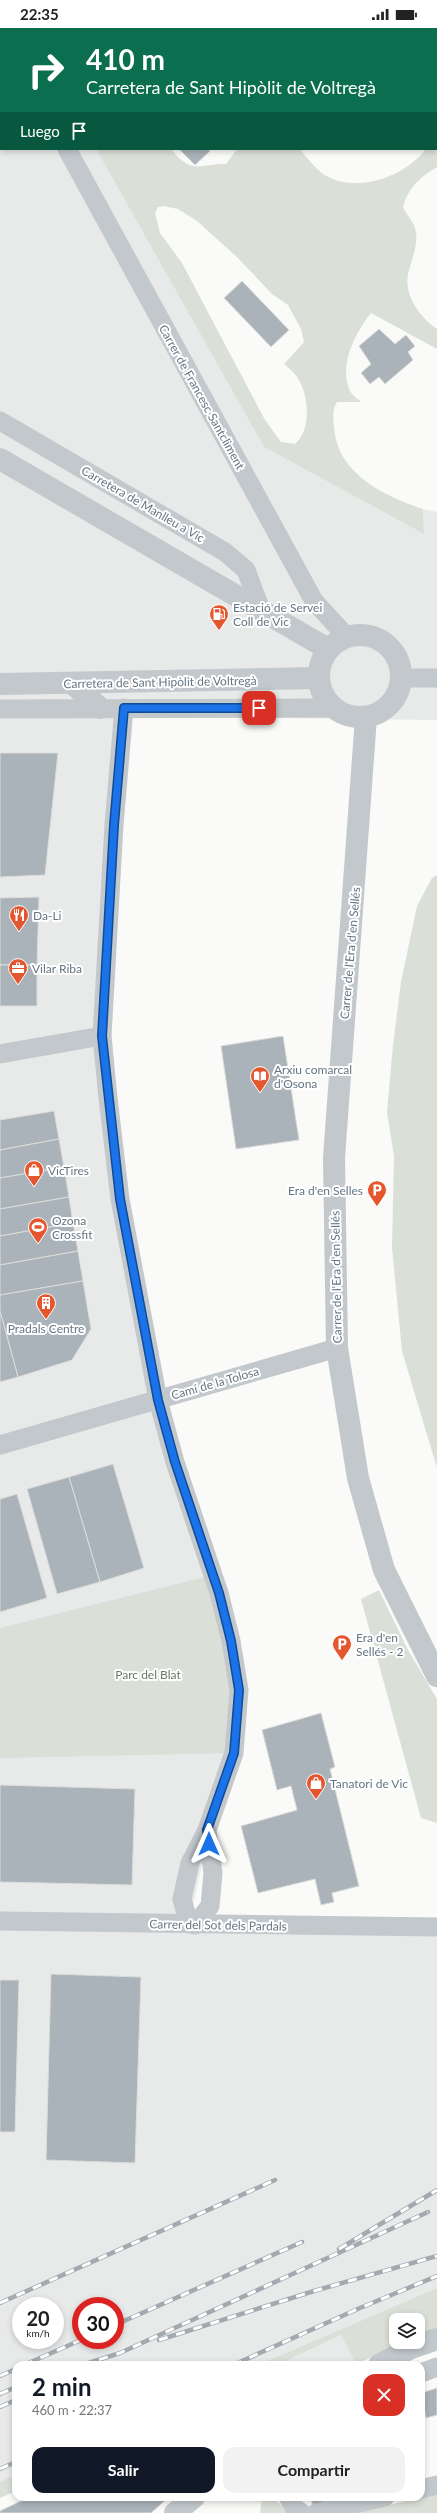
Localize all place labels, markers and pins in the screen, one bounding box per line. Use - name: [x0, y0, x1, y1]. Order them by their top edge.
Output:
- place label: Estació de Servei Coll de Vic: [233, 600, 322, 629]
- fuel station icon: Estació de Servei Coll de Vic: [208, 603, 230, 631]
- pin: [242, 691, 276, 725]
- restaurant icon: Da-Li: [8, 904, 30, 932]
- place label: Da-Li: [33, 908, 62, 923]
- office icon: Vilar Riba: [7, 957, 29, 985]
- place label: Vilar Riba: [32, 961, 82, 976]
- place label: Arxiu comarcal d'Osona: [274, 1062, 352, 1091]
- library icon: Arxiu comarcal d'Osona: [249, 1065, 271, 1093]
- shop icon: VicTires: [23, 1159, 45, 1187]
- place label: VicTires: [48, 1163, 89, 1178]
- parking icon: Era d'en Selles: [366, 1179, 388, 1207]
- place label: Era d'en Selles: [288, 1183, 363, 1198]
- place label: Ozona Crossfit: [52, 1213, 93, 1242]
- sports icon: Ozona Crossfit: [27, 1216, 49, 1244]
- building icon: Pradals Centre: [35, 1292, 57, 1320]
- place label: Pradals Centre: [8, 1321, 84, 1336]
- place label: Era d'en Sellés - 2: [356, 1630, 404, 1659]
- parking icon: Era d'en Sellés - 2: [331, 1633, 353, 1661]
- shop icon: Tanatori de Vic: [305, 1772, 327, 1800]
- place label: Tanatori de Vic: [330, 1776, 408, 1791]

